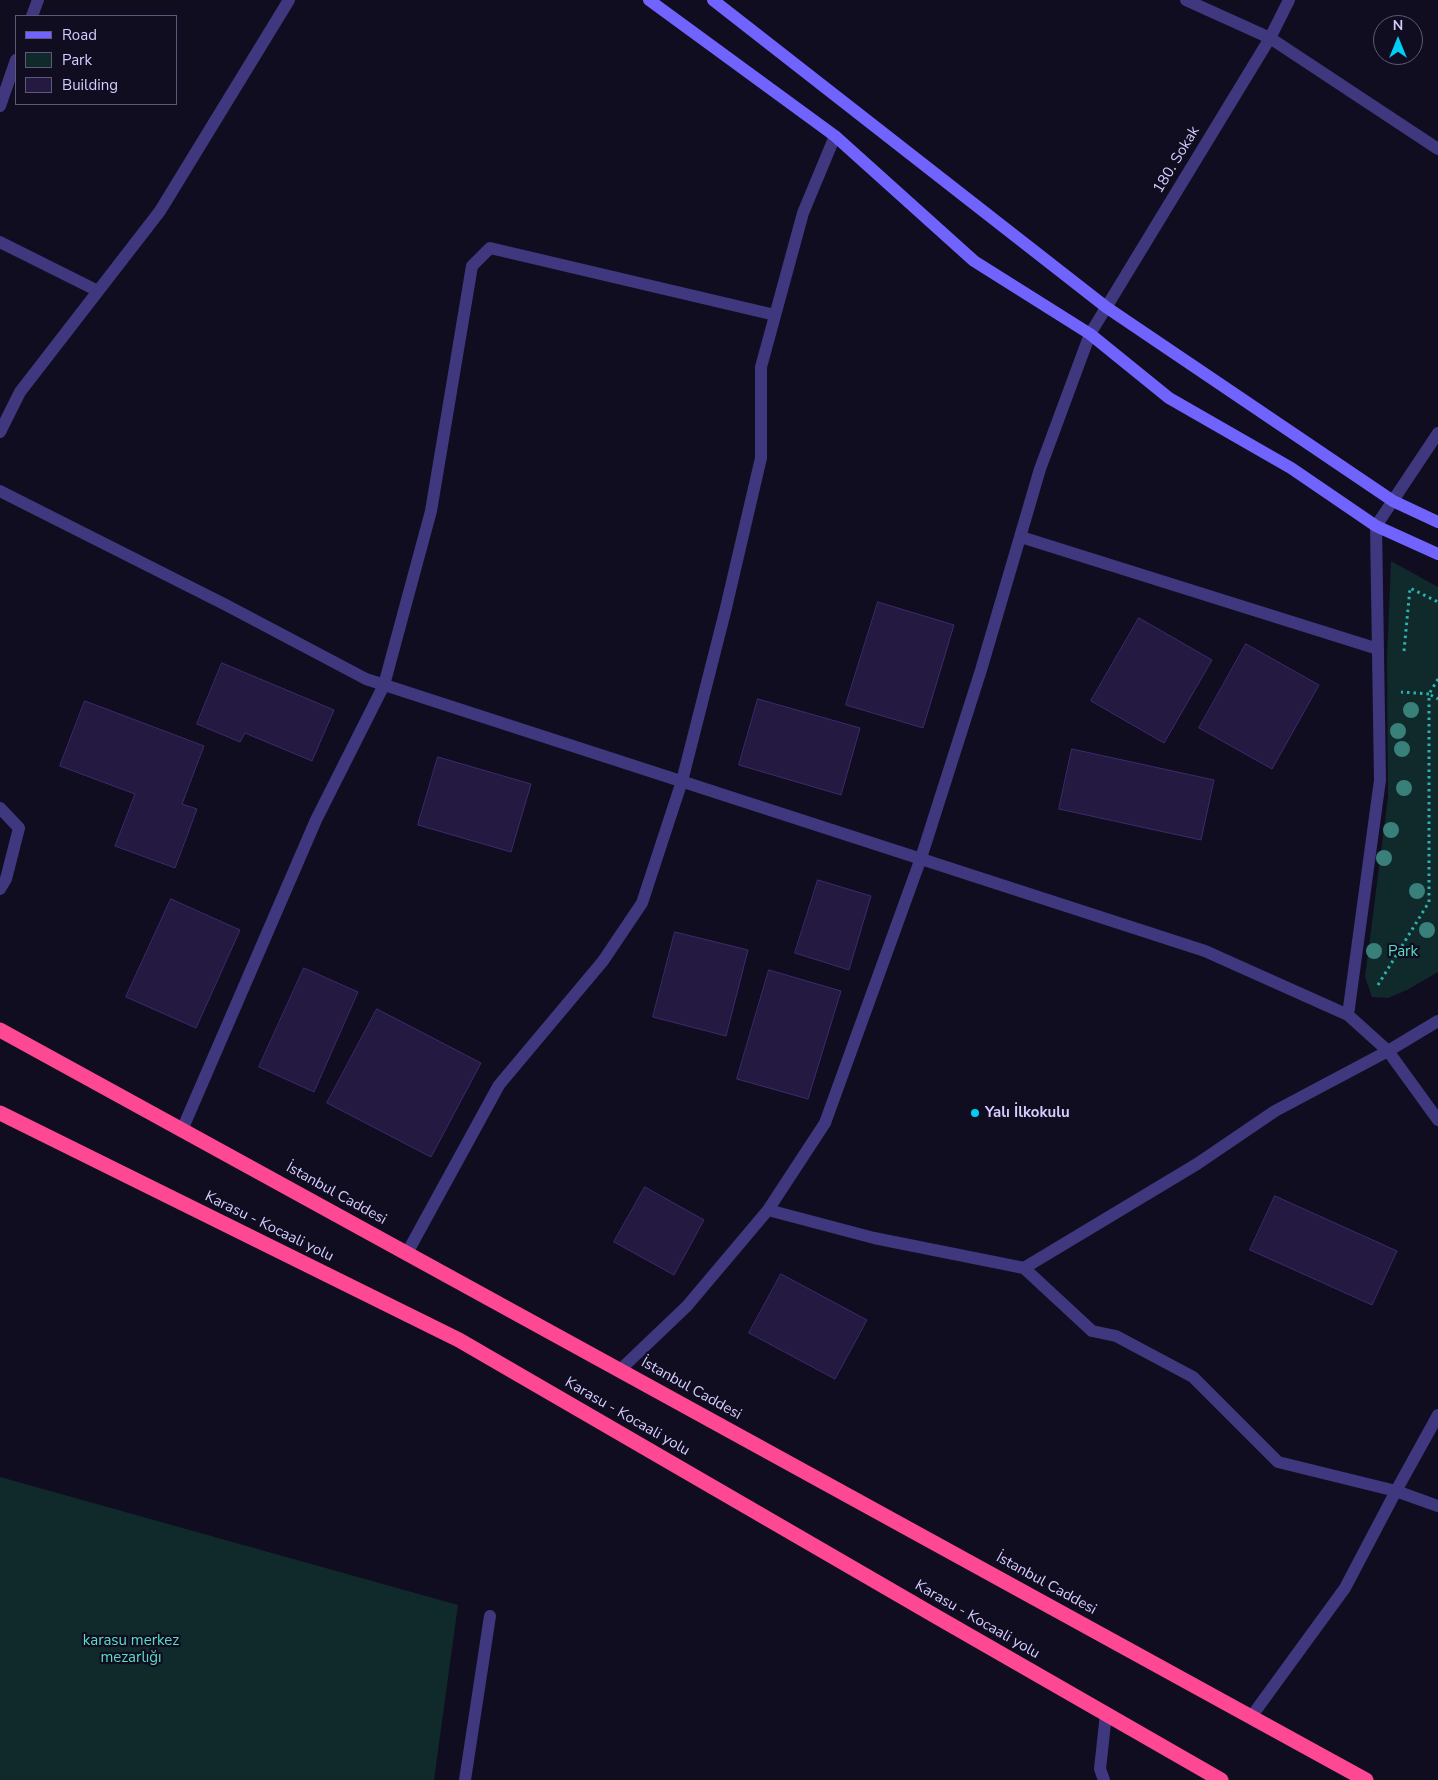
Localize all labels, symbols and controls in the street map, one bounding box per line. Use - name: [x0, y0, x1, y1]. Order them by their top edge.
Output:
- legend: [15, 15, 178, 105]
- north arrow: [1373, 15, 1423, 65]
- text: N: [1393, 16, 1403, 35]
- text: Road: [62, 25, 97, 45]
- text: Park: [62, 50, 92, 70]
- text: Building: [62, 75, 118, 95]
- street label: 180. Sokak: [1150, 123, 1204, 197]
- park label: Park: [1388, 943, 1418, 961]
- place label: Yalı İlkokulu: [985, 1104, 1070, 1122]
- marker: Yalı İlkokulu: [969, 1107, 981, 1119]
- street label: İstanbul Caddesi: [283, 1159, 389, 1229]
- street label: Karasu - Kocaali yolu: [202, 1188, 336, 1266]
- street label: İstanbul Caddesi: [638, 1354, 744, 1424]
- street label: Karasu - Kocaali yolu: [561, 1374, 693, 1460]
- street label: İstanbul Caddesi: [993, 1549, 1099, 1619]
- street label: Karasu - Kocaali yolu: [911, 1577, 1043, 1663]
- park label: karasu merkez mezarlığı: [83, 1632, 179, 1667]

